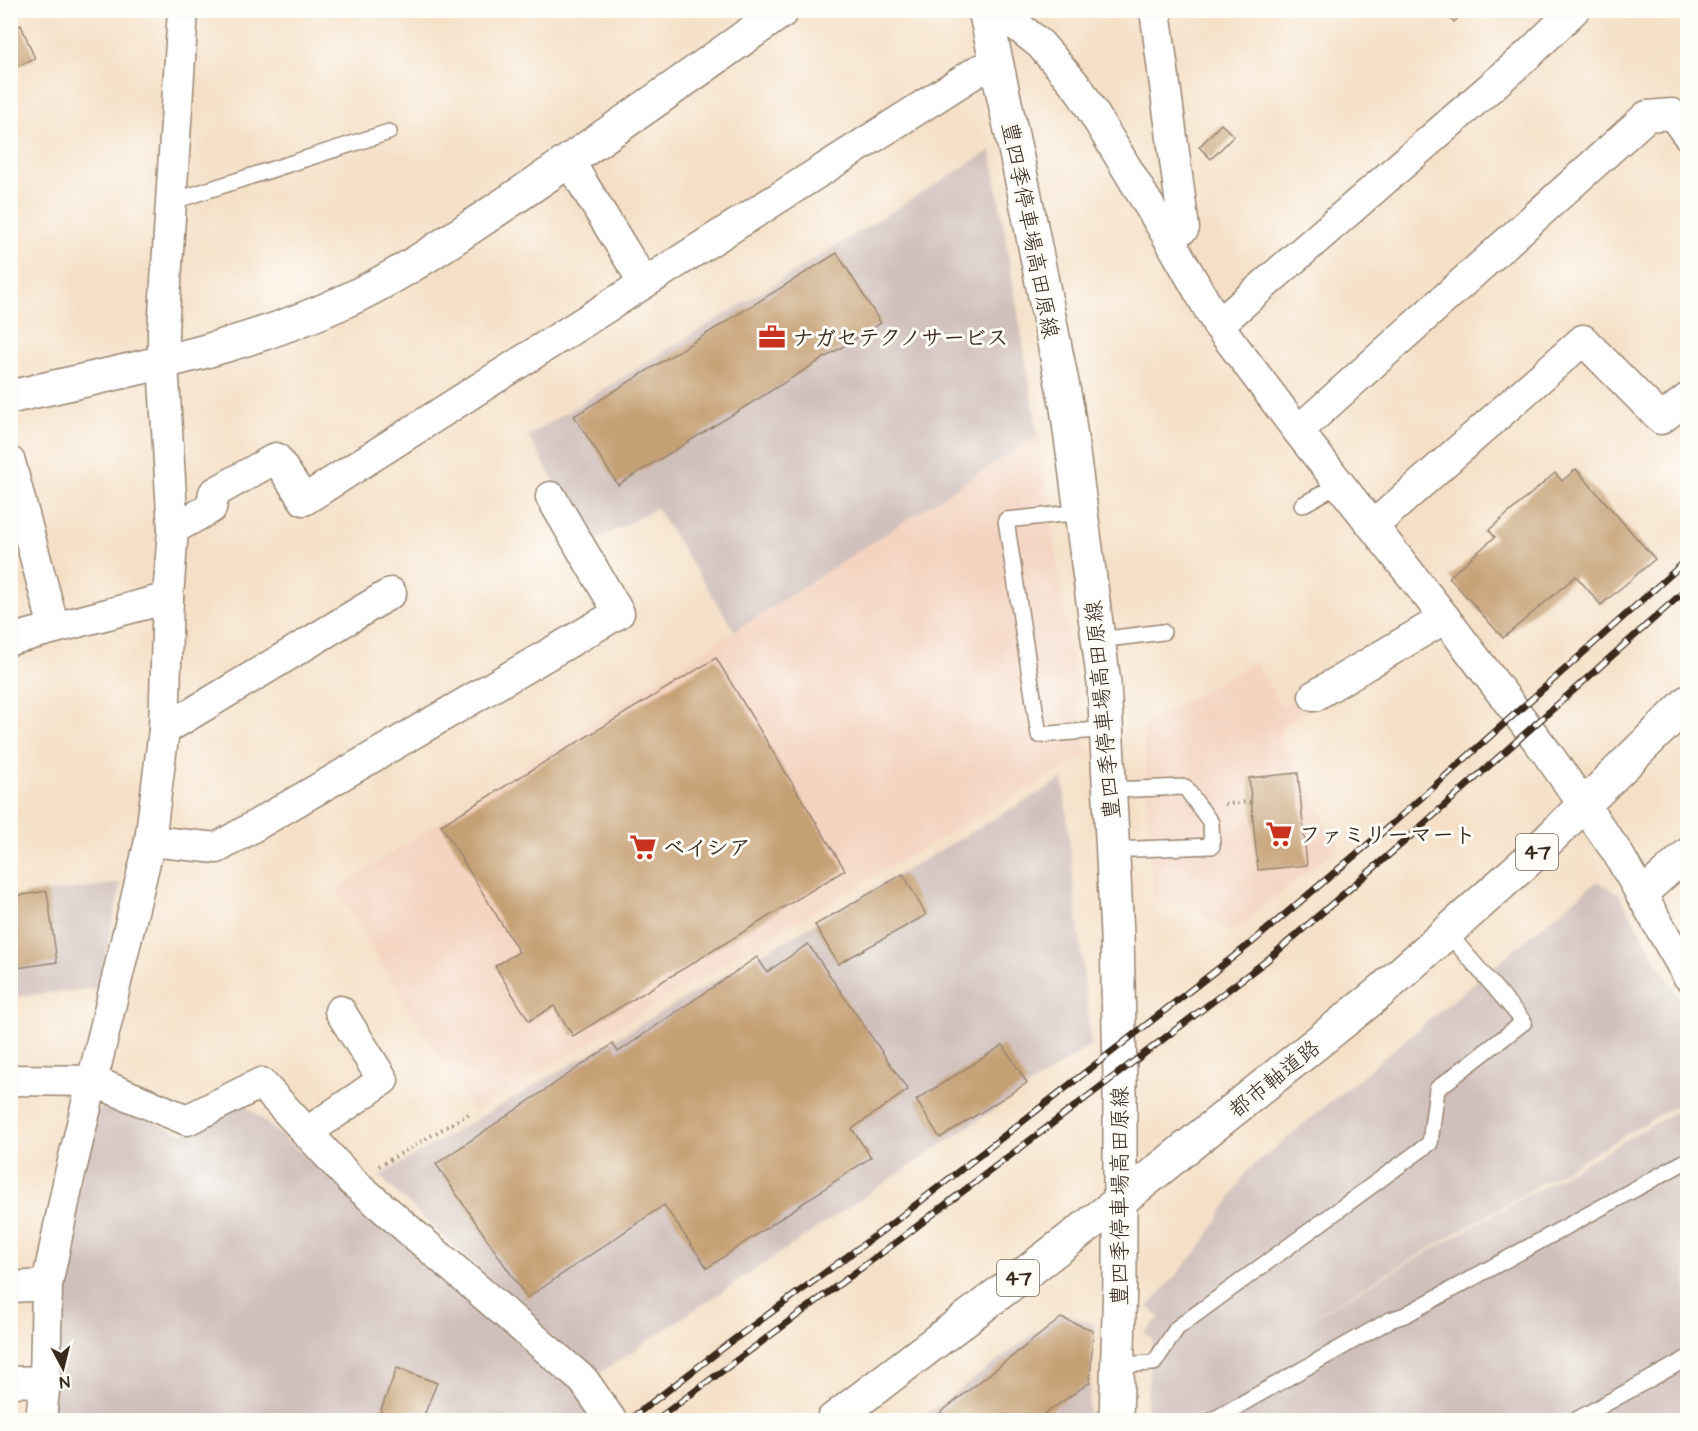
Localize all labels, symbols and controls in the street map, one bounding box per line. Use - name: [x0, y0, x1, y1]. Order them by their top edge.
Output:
- street label: 豊四季停車場高田原線: [993, 119, 1066, 341]
- office icon: ナガセテクノサービス: [757, 322, 787, 352]
- place label: ナガセテクノサービス: [792, 323, 1008, 354]
- street label: 豊四季停車場高田原線: [1078, 599, 1129, 821]
- supermarket icon: ファミリーマート: [1264, 819, 1294, 849]
- place label: ファミリーマート: [1299, 820, 1476, 851]
- supermarket icon: ベイシア: [628, 832, 658, 862]
- place label: ベイシア: [663, 833, 751, 864]
- road number: 47: [1516, 834, 1558, 870]
- street label: 都市軸道路: [1222, 1033, 1327, 1126]
- street label: 豊四季停車場高田原線: [1105, 1086, 1136, 1306]
- road number: 47: [997, 1260, 1039, 1296]
- north arrow: [33, 1338, 93, 1398]
- text: N: [58, 1370, 71, 1393]

